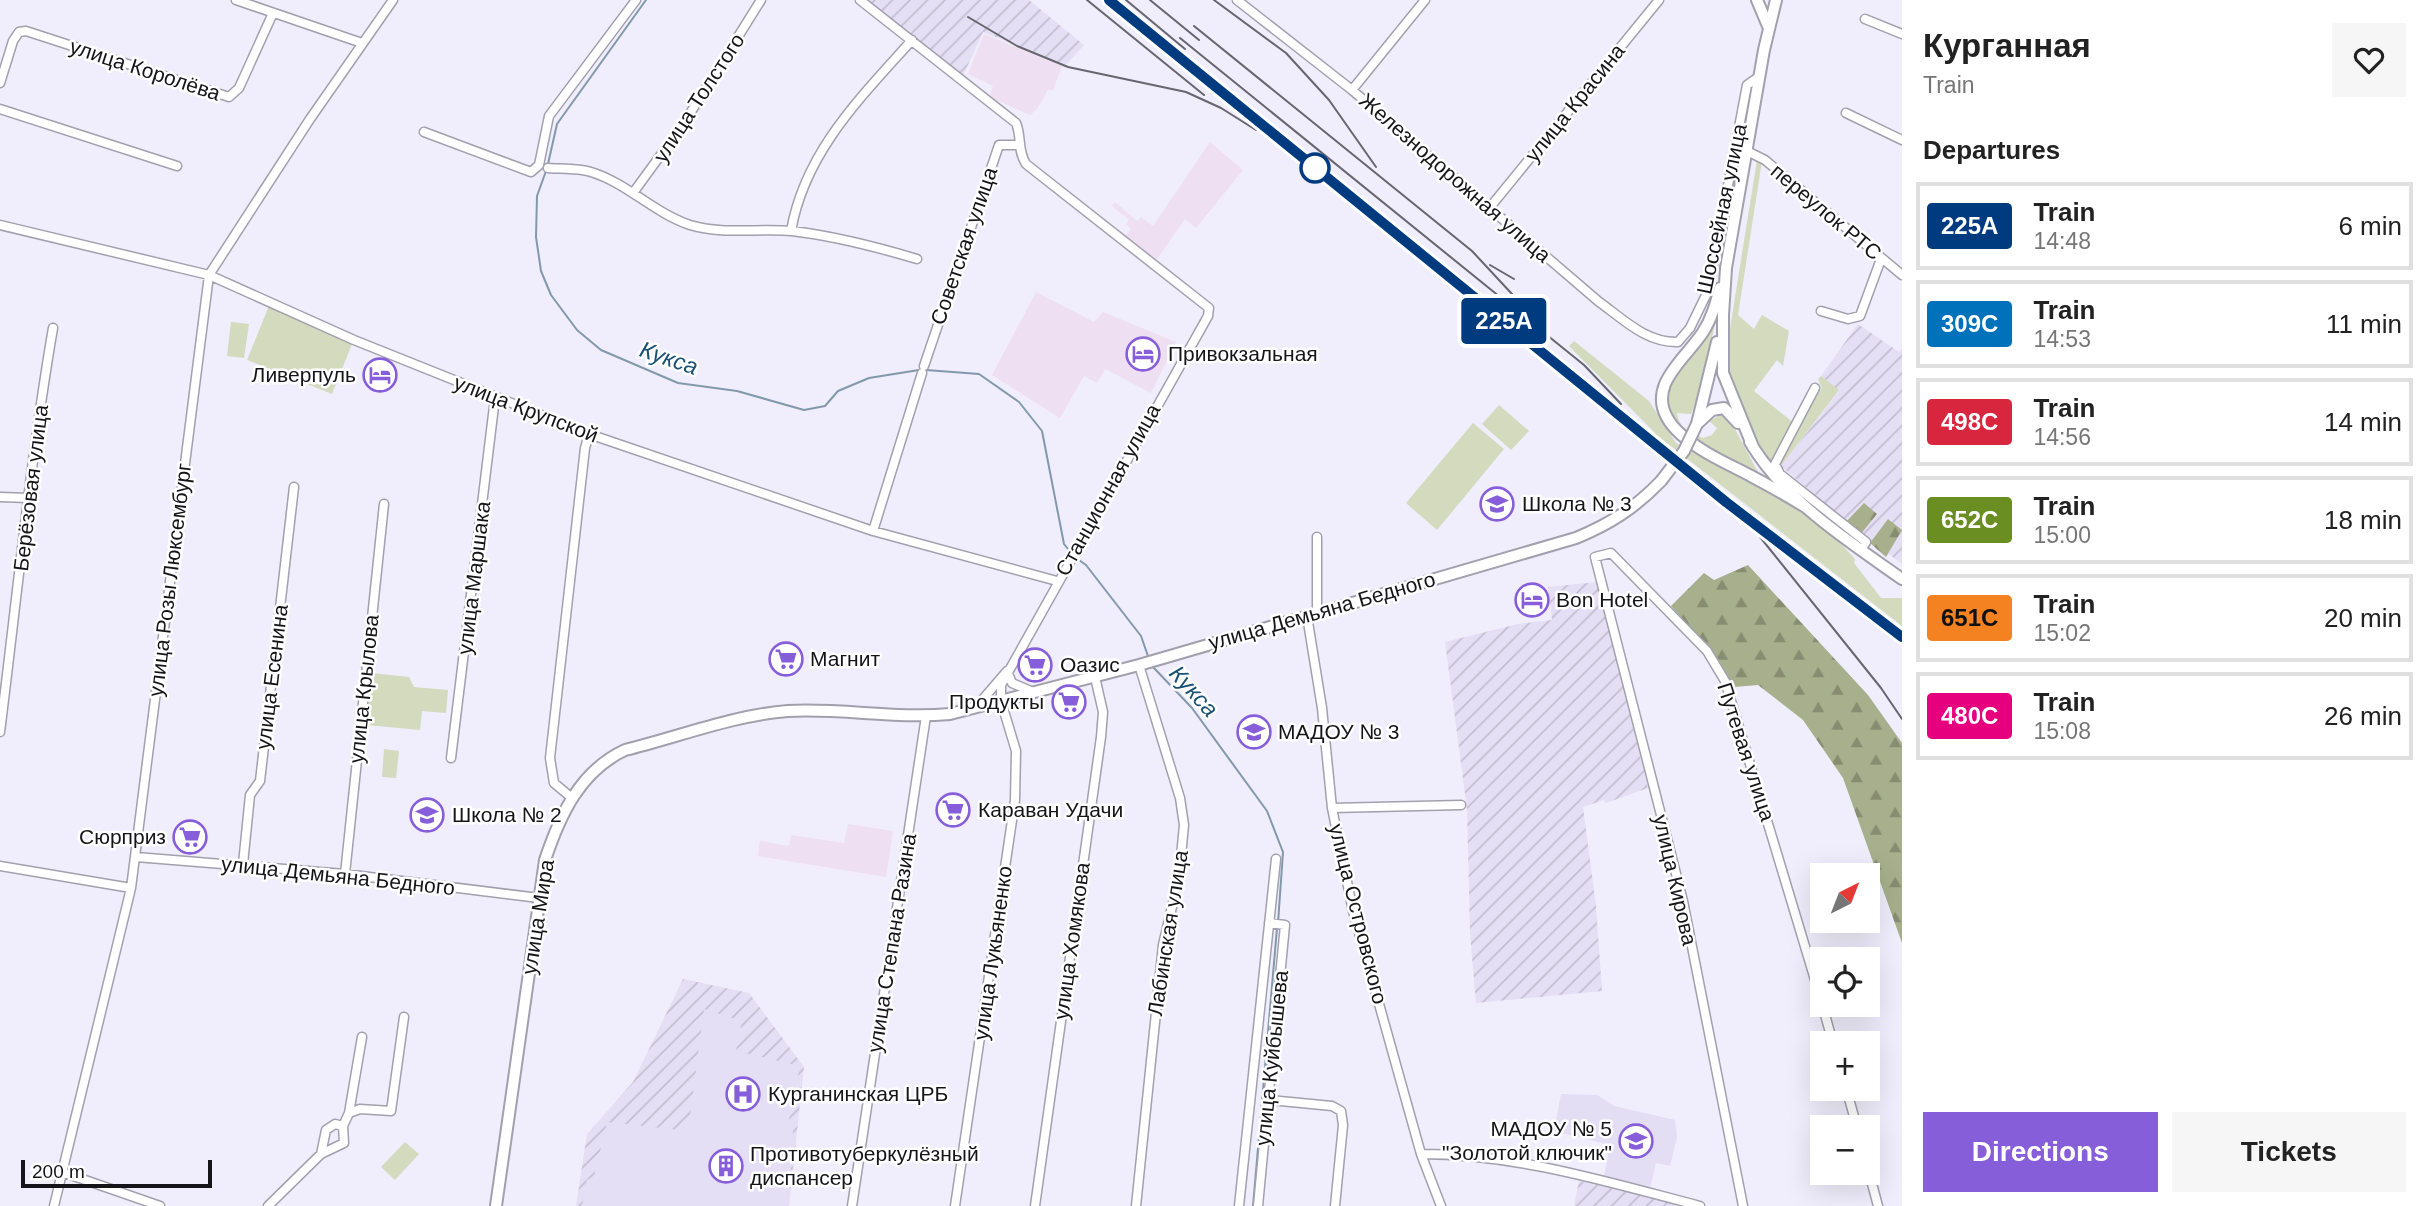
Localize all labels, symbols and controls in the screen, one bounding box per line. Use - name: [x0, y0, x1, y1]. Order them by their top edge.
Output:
- button: heart: [2332, 23, 2406, 97]
- text: Курганная: [1923, 27, 2091, 64]
- street label: улица Толстого: [648, 29, 749, 166]
- street label: улица Королёва: [67, 34, 224, 105]
- street label: улица Красина: [1520, 39, 1629, 166]
- text: Train: [1923, 72, 1975, 98]
- street label: Железнодорожная улица: [1355, 88, 1556, 267]
- street label: Шоссейная улица: [1692, 121, 1751, 296]
- text: Departures: [1923, 135, 2060, 165]
- unlabelled marker: [1300, 153, 1330, 183]
- street label: переулок РТС: [1767, 159, 1886, 264]
- street label: Советская улица: [926, 164, 1001, 328]
- text: Train: [2033, 197, 2096, 227]
- text: 6 min: [2338, 211, 2402, 241]
- text: 225А: [1941, 212, 1998, 239]
- text: 14:48: [2033, 228, 2091, 254]
- text: Train: [2033, 295, 2096, 325]
- line badge: 225А: [1455, 298, 1553, 344]
- text: 225А: [1475, 307, 1533, 334]
- text: 11 min: [2326, 309, 2402, 339]
- text: 309С: [1941, 310, 1998, 337]
- text: 14:53: [2033, 326, 2091, 352]
- hotel icon: Привокзальная: [1124, 335, 1162, 373]
- water label: Кукса: [637, 336, 701, 380]
- place label: Привокзальная: [1168, 342, 1318, 365]
- hotel icon: Ливерпуль: [361, 356, 399, 394]
- place label: Ливерпуль: [252, 363, 356, 386]
- street label: улица Крупской: [451, 370, 601, 447]
- text: Train: [2033, 393, 2096, 423]
- street label: Станционная улица: [1051, 399, 1165, 580]
- street label: Берёзовая улица: [9, 403, 52, 572]
- text: 14 min: [2324, 407, 2402, 437]
- text: 498С: [1941, 408, 1998, 435]
- text: 14:56: [2033, 424, 2091, 450]
- street label: улица Розы Люксембург: [144, 462, 195, 698]
- school or university icon: Школа № 3: [1478, 485, 1516, 523]
- text: Train: [2033, 491, 2096, 521]
- place label: Школа № 3: [1522, 492, 1632, 515]
- street label: улица Маршака: [453, 500, 494, 656]
- text: 18 min: [2324, 505, 2402, 535]
- text: 652С: [1941, 506, 1998, 533]
- text: 15:00: [2033, 522, 2091, 548]
- street label: улица Демьяна Бедного: [1206, 567, 1438, 654]
- hotel icon: Bon Hotel: [1513, 581, 1551, 619]
- place label: Bon Hotel: [1556, 588, 1648, 611]
- text: Train: [2033, 589, 2096, 619]
- street label: улица Есенина: [251, 603, 292, 751]
- text: 20 min: [2324, 603, 2402, 633]
- text: 651С: [1941, 604, 1998, 631]
- street label: улица Крылова: [344, 613, 383, 764]
- text: 15:02: [2033, 620, 2091, 646]
- supermarket icon: Магнит: [767, 640, 805, 678]
- supermarket icon: Оазис: [1016, 646, 1054, 684]
- place label: Магнит: [810, 647, 880, 670]
- place label: Оазис: [1060, 653, 1120, 676]
- water label: Кукса: [1164, 660, 1224, 722]
- street label: Путевая улица: [1713, 680, 1780, 824]
- supermarket icon: Продукты: [1050, 683, 1088, 721]
- text: Train: [2033, 687, 2096, 717]
- place label: Продукты: [949, 690, 1044, 713]
- text: 26 min: [2324, 701, 2402, 731]
- text: 480С: [1941, 702, 1998, 729]
- school or university icon: МАДОУ № 3: [1235, 713, 1273, 751]
- text: 15:08: [2033, 718, 2091, 744]
- place label: МАДОУ № 3: [1278, 720, 1400, 743]
- supermarket icon: Караван Удачи: [934, 791, 972, 829]
- school or university icon: Школа № 2: [408, 796, 446, 834]
- place label: Караван Удачи: [978, 798, 1123, 821]
- place label: Школа № 2: [452, 803, 562, 826]
- street label: улица Кирова: [1649, 812, 1702, 948]
- supermarket icon: Сюрприз: [171, 818, 209, 856]
- street label: улица Островского: [1325, 821, 1392, 1006]
- place label: Сюрприз: [79, 825, 166, 848]
- street label: улица Степана Разина: [863, 831, 920, 1054]
- street label: Лабинская улица: [1143, 848, 1192, 1017]
- street label: улица Демьяна Бедного: [220, 852, 456, 899]
- street label: улица Мира: [517, 857, 558, 976]
- street label: улица Хомякова: [1049, 861, 1094, 1021]
- north arrow: [1810, 863, 1880, 933]
- map controls: [1810, 863, 1880, 1185]
- street label: улица Лукьяненко: [969, 864, 1016, 1041]
- button: locate: [1810, 947, 1880, 1017]
- street label: улица Куйбышева: [1251, 969, 1292, 1147]
- button: +: [1810, 1031, 1880, 1101]
- hospital icon: Курганинская ЦРБ: [724, 1075, 762, 1113]
- place label: Курганинская ЦРБ: [768, 1082, 948, 1105]
- button: Directions: [1923, 1112, 2158, 1192]
- button: Tickets: [2172, 1112, 2406, 1192]
- button: −: [1810, 1115, 1880, 1185]
- place label: МАДОУ № 5 "Золотой ключик": [1442, 1117, 1612, 1164]
- school or university icon: МАДОУ № 5 "Золотой ключик": [1617, 1122, 1655, 1160]
- place label: Противотуберкулёзный диспансер: [750, 1142, 979, 1189]
- building icon: Противотуберкулёзный диспансер: [707, 1147, 745, 1185]
- scale bar: [21, 1157, 212, 1189]
- text: 200 m: [32, 1161, 85, 1182]

